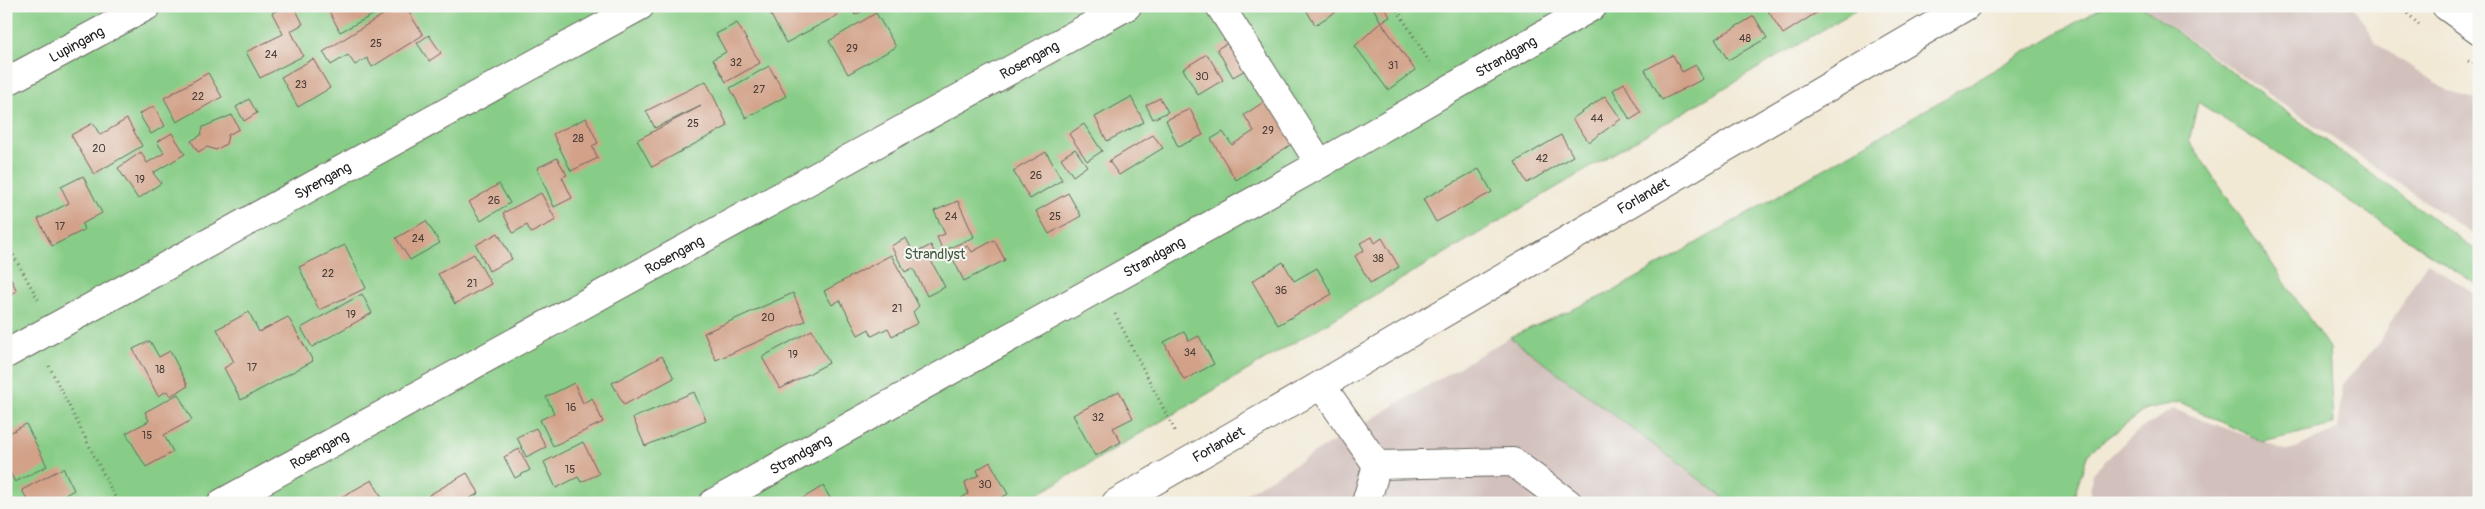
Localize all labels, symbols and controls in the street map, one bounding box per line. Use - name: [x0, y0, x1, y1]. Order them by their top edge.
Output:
- street label: Lupingang: [46, 22, 107, 66]
- street label: Strandgang: [1472, 32, 1539, 81]
- house number: 48: [1739, 32, 1751, 45]
- house number: 25: [370, 37, 382, 50]
- street label: Rosengang: [997, 37, 1062, 83]
- house number: 29: [846, 42, 858, 55]
- house number: 24: [265, 48, 278, 61]
- house number: 32: [730, 56, 742, 69]
- house number: 31: [1388, 59, 1398, 72]
- house number: 30: [1195, 70, 1209, 83]
- house number: 23: [295, 78, 307, 91]
- house number: 27: [753, 83, 765, 96]
- house number: 22: [192, 90, 204, 103]
- house number: 44: [1591, 112, 1604, 125]
- house number: 25: [687, 117, 699, 130]
- house number: 29: [1262, 124, 1274, 137]
- house number: 28: [572, 132, 584, 145]
- house number: 20: [92, 142, 106, 155]
- house number: 42: [1536, 152, 1548, 165]
- street label: Syrengang: [291, 158, 354, 203]
- house number: 26: [1030, 169, 1042, 182]
- house number: 19: [135, 173, 145, 186]
- street label: Forlandet: [1614, 174, 1672, 218]
- house number: 26: [488, 194, 500, 207]
- house number: 24: [945, 210, 958, 223]
- house number: 25: [1049, 210, 1061, 223]
- house number: 17: [55, 220, 65, 233]
- house number: 24: [412, 232, 425, 245]
- street label: Rosengang: [642, 232, 707, 278]
- street label: Strandgang: [1120, 233, 1188, 281]
- park label: Strandlyst: [905, 246, 966, 263]
- house number: 38: [1372, 252, 1384, 265]
- house number: 22: [322, 267, 334, 280]
- house number: 21: [467, 277, 477, 290]
- house number: 36: [1275, 284, 1287, 297]
- house number: 21: [892, 302, 902, 315]
- house number: 19: [346, 308, 356, 321]
- house number: 20: [761, 311, 775, 324]
- house number: 34: [1184, 346, 1197, 359]
- house number: 19: [788, 348, 798, 361]
- house number: 17: [247, 361, 257, 374]
- house number: 18: [155, 363, 165, 376]
- house number: 16: [566, 401, 576, 414]
- house number: 32: [1092, 411, 1104, 424]
- street label: Forlandet: [1189, 422, 1248, 466]
- street label: Rosengang: [287, 427, 352, 473]
- house number: 15: [142, 429, 152, 442]
- street label: Strandgang: [767, 430, 834, 478]
- house number: 15: [565, 463, 575, 476]
- house number: 30: [978, 478, 992, 491]

